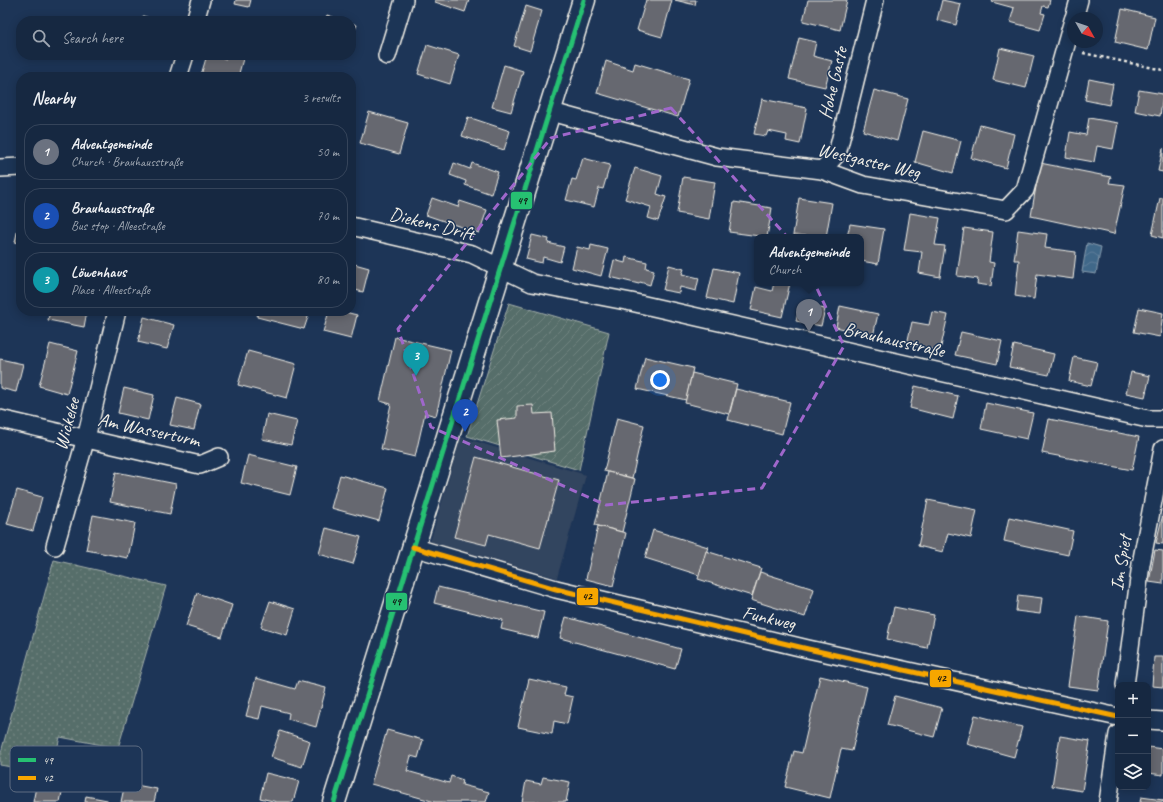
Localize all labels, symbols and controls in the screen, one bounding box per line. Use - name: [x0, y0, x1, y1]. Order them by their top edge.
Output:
- north arrow: [1067, 12, 1103, 48]
- search box: [16, 16, 356, 60]
- icon: search: [30, 27, 52, 49]
- text: Search here: [62, 29, 123, 48]
- street label: Hohe Gaste: [813, 43, 853, 121]
- text: Nearby: [32, 88, 75, 109]
- text: 3 results: [302, 90, 340, 106]
- text: Adventgemeinde: [71, 135, 151, 154]
- street label: Westgaster Weg: [815, 138, 924, 185]
- text: 1: [43, 144, 49, 160]
- text: 50 m: [317, 144, 339, 160]
- text: Church · Brauhausstraße: [71, 154, 183, 170]
- line badge: 49: [510, 191, 533, 210]
- text: 49: [517, 193, 528, 207]
- text: Brauhausstraße: [71, 199, 153, 218]
- street label: Diekens Drift: [387, 202, 479, 247]
- text: 2: [43, 208, 49, 224]
- text: 70 m: [317, 208, 339, 224]
- text: Bus stop · Alleestraße: [71, 218, 165, 234]
- popup: [754, 234, 864, 286]
- text: Adventgemeinde: [769, 243, 849, 262]
- text: Church: [769, 262, 801, 278]
- text: Löwenhaus: [71, 263, 126, 282]
- text: 3: [43, 272, 49, 288]
- text: 80 m: [317, 272, 339, 288]
- text: Place · Alleestraße: [71, 282, 150, 298]
- pin: 1: [796, 299, 822, 332]
- street label: Brauhausstraße: [841, 317, 949, 364]
- pin: 3: [403, 343, 429, 376]
- your location: [650, 370, 670, 390]
- street label: Wickelee: [49, 393, 86, 453]
- pin: 2: [452, 399, 478, 432]
- street label: Am Wasserturm: [96, 407, 204, 453]
- street label: Im Spiet: [1105, 531, 1138, 592]
- line badge: 42: [576, 587, 599, 606]
- text: 42: [582, 589, 593, 603]
- line badge: 49: [385, 592, 408, 611]
- text: 49: [391, 594, 402, 608]
- street label: Funkweg: [740, 600, 799, 636]
- line badge: 42: [929, 669, 952, 688]
- text: 42: [936, 671, 947, 685]
- map controls: [1115, 682, 1151, 790]
- button: +: [1115, 682, 1151, 718]
- button: −: [1115, 718, 1151, 754]
- legend: [10, 746, 142, 792]
- text: 49: [43, 753, 54, 767]
- button: layers: [1115, 754, 1151, 790]
- text: 42: [43, 771, 54, 785]

